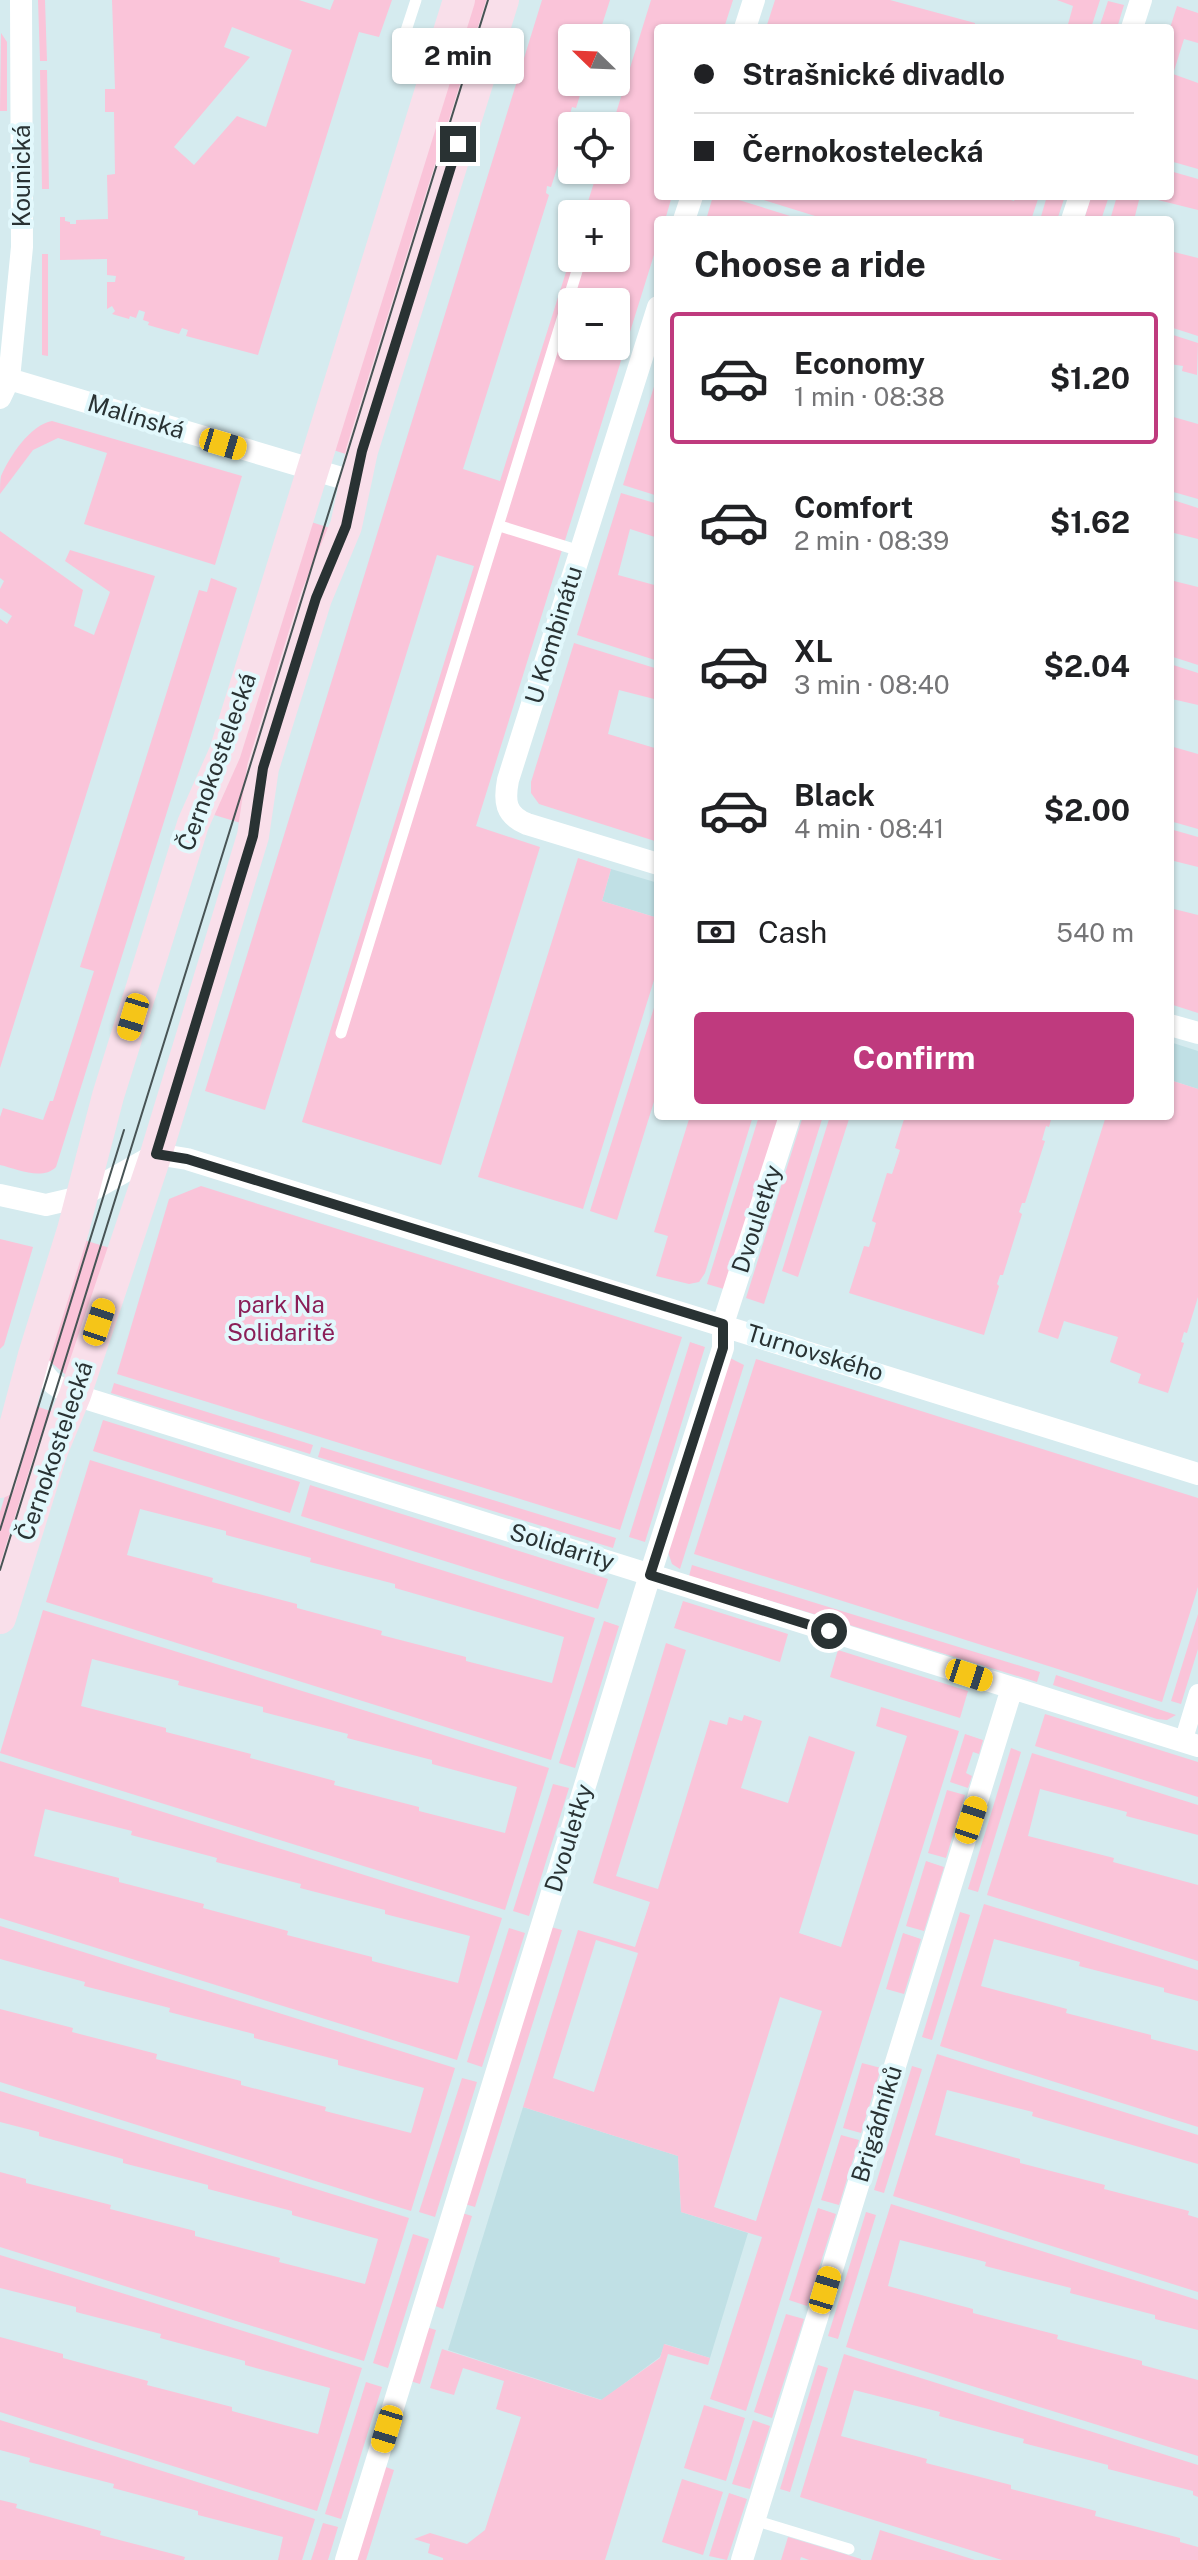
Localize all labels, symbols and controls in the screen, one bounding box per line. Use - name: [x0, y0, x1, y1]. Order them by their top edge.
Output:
- north arrow: [558, 24, 630, 96]
- map controls: [558, 24, 630, 360]
- callout: 2 min: [392, 28, 524, 84]
- text: 2 min: [424, 40, 492, 71]
- text: Strašnické divadlo: [742, 56, 1005, 92]
- button: locate: [558, 112, 630, 184]
- street label: Kounická: [7, 125, 35, 227]
- route end: [440, 126, 476, 162]
- text: Černokostelecká: [742, 133, 984, 169]
- button: +: [558, 200, 630, 272]
- text: Choose a ride: [694, 243, 926, 285]
- button: −: [558, 288, 630, 360]
- icon: car: [698, 342, 770, 414]
- text: Economy: [794, 345, 925, 381]
- text: $1.20: [1050, 360, 1130, 396]
- text: 1 min · 08:38: [794, 381, 945, 412]
- street label: Malínská: [84, 388, 188, 444]
- car: [197, 426, 249, 462]
- icon: car: [698, 486, 770, 558]
- text: Comfort: [794, 489, 913, 525]
- text: $1.62: [1050, 504, 1130, 540]
- text: 2 min · 08:39: [794, 525, 949, 556]
- street label: U Kombinátu: [519, 562, 587, 707]
- icon: car: [698, 630, 770, 702]
- text: XL: [794, 633, 833, 669]
- text: $2.04: [1044, 648, 1130, 684]
- street label: Černokostelecká: [171, 669, 261, 854]
- text: 3 min · 08:40: [794, 669, 950, 700]
- icon: car: [698, 774, 770, 846]
- text: Black: [794, 777, 875, 813]
- text: $2.00: [1044, 792, 1130, 828]
- text: 4 min · 08:41: [794, 813, 944, 844]
- icon: cash: [694, 910, 738, 954]
- text: Cash: [758, 914, 827, 950]
- text: 540 m: [1056, 917, 1134, 948]
- car: [115, 991, 151, 1043]
- button: Confirm: [694, 1012, 1134, 1104]
- street label: Dvouletky: [725, 1161, 787, 1276]
- park label: park Na Solidaritě: [227, 1290, 335, 1346]
- car: [80, 1295, 118, 1349]
- street label: Turnovského: [744, 1318, 887, 1386]
- street label: Černokostelecká: [10, 1358, 98, 1544]
- street label: Solidarity: [507, 1517, 618, 1575]
- route start: [811, 1613, 847, 1649]
- car: [942, 1656, 996, 1694]
- street label: Dvouletky: [538, 1780, 598, 1895]
- car: [952, 1793, 990, 1847]
- street label: Brigádníků: [845, 2062, 907, 2185]
- car: [807, 2264, 843, 2316]
- car: [369, 2403, 405, 2455]

